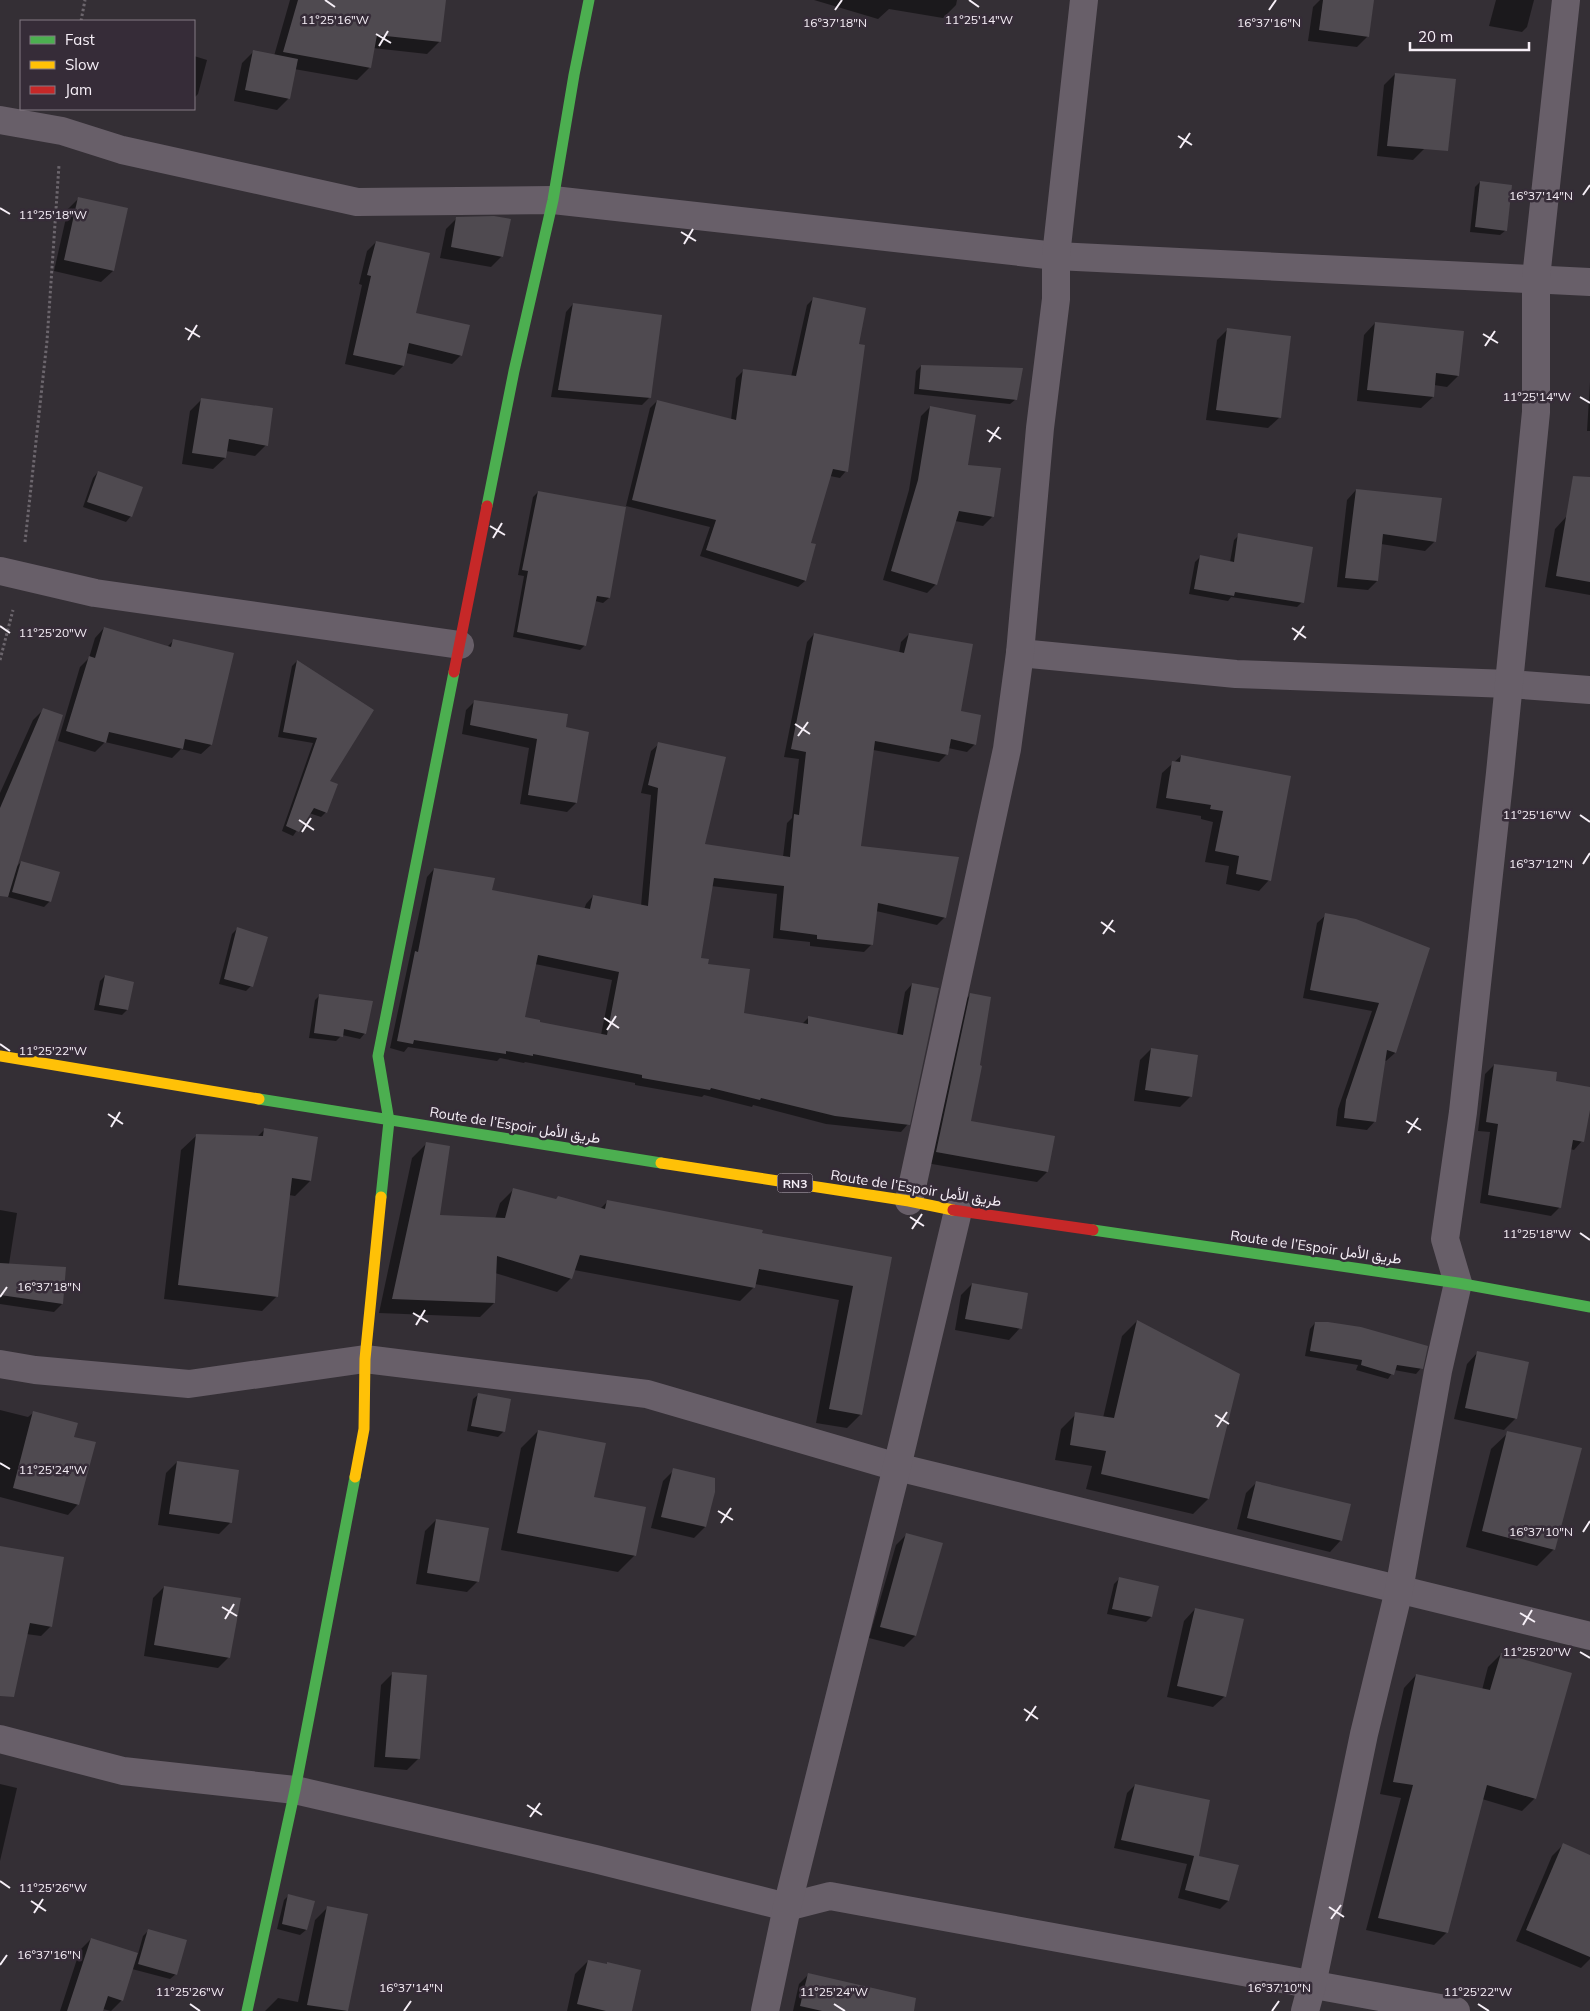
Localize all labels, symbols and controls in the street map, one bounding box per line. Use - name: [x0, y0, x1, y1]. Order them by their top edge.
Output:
- text: 11°25'16"W: [301, 12, 369, 27]
- text: 11°25'14"W: [945, 12, 1013, 27]
- text: 16°37'18"N: [803, 15, 867, 30]
- text: 16°37'16"N: [1237, 15, 1301, 30]
- legend: [20, 20, 195, 110]
- scale bar: [1410, 20, 1529, 52]
- text: 20 m: [1418, 27, 1453, 46]
- text: Fast: [65, 30, 95, 49]
- text: Slow: [65, 55, 99, 74]
- text: Jam: [65, 80, 92, 99]
- text: 16°37'14"N: [1509, 188, 1573, 203]
- text: 11°25'18"W: [19, 207, 87, 222]
- text: 11°25'14"W: [1503, 389, 1571, 404]
- text: 11°25'20"W: [19, 625, 87, 640]
- text: 11°25'16"W: [1503, 807, 1571, 822]
- text: 16°37'12"N: [1509, 856, 1573, 871]
- text: 11°25'22"W: [19, 1043, 87, 1058]
- street label: Route de l’Espoir طريق الأمل: [428, 1103, 602, 1147]
- street label: Route de l’Espoir طريق الأمل: [829, 1166, 1003, 1210]
- road number: RN3: [778, 1174, 812, 1192]
- street label: Route de l’Espoir طريق الأمل: [1229, 1226, 1403, 1268]
- text: 11°25'18"W: [1503, 1226, 1571, 1241]
- text: 16°37'18"N: [17, 1279, 81, 1294]
- text: 11°25'24"W: [19, 1462, 87, 1477]
- text: 16°37'10"N: [1509, 1524, 1573, 1539]
- text: 11°25'20"W: [1503, 1644, 1571, 1659]
- text: 11°25'26"W: [19, 1880, 87, 1895]
- text: 16°37'16"N: [17, 1947, 81, 1962]
- text: 16°37'14"N: [379, 1980, 443, 1995]
- text: 16°37'10"N: [1247, 1980, 1311, 1995]
- text: 11°25'26"W: [156, 1984, 224, 1999]
- text: 11°25'24"W: [800, 1984, 868, 1999]
- text: 11°25'22"W: [1444, 1984, 1512, 1999]

